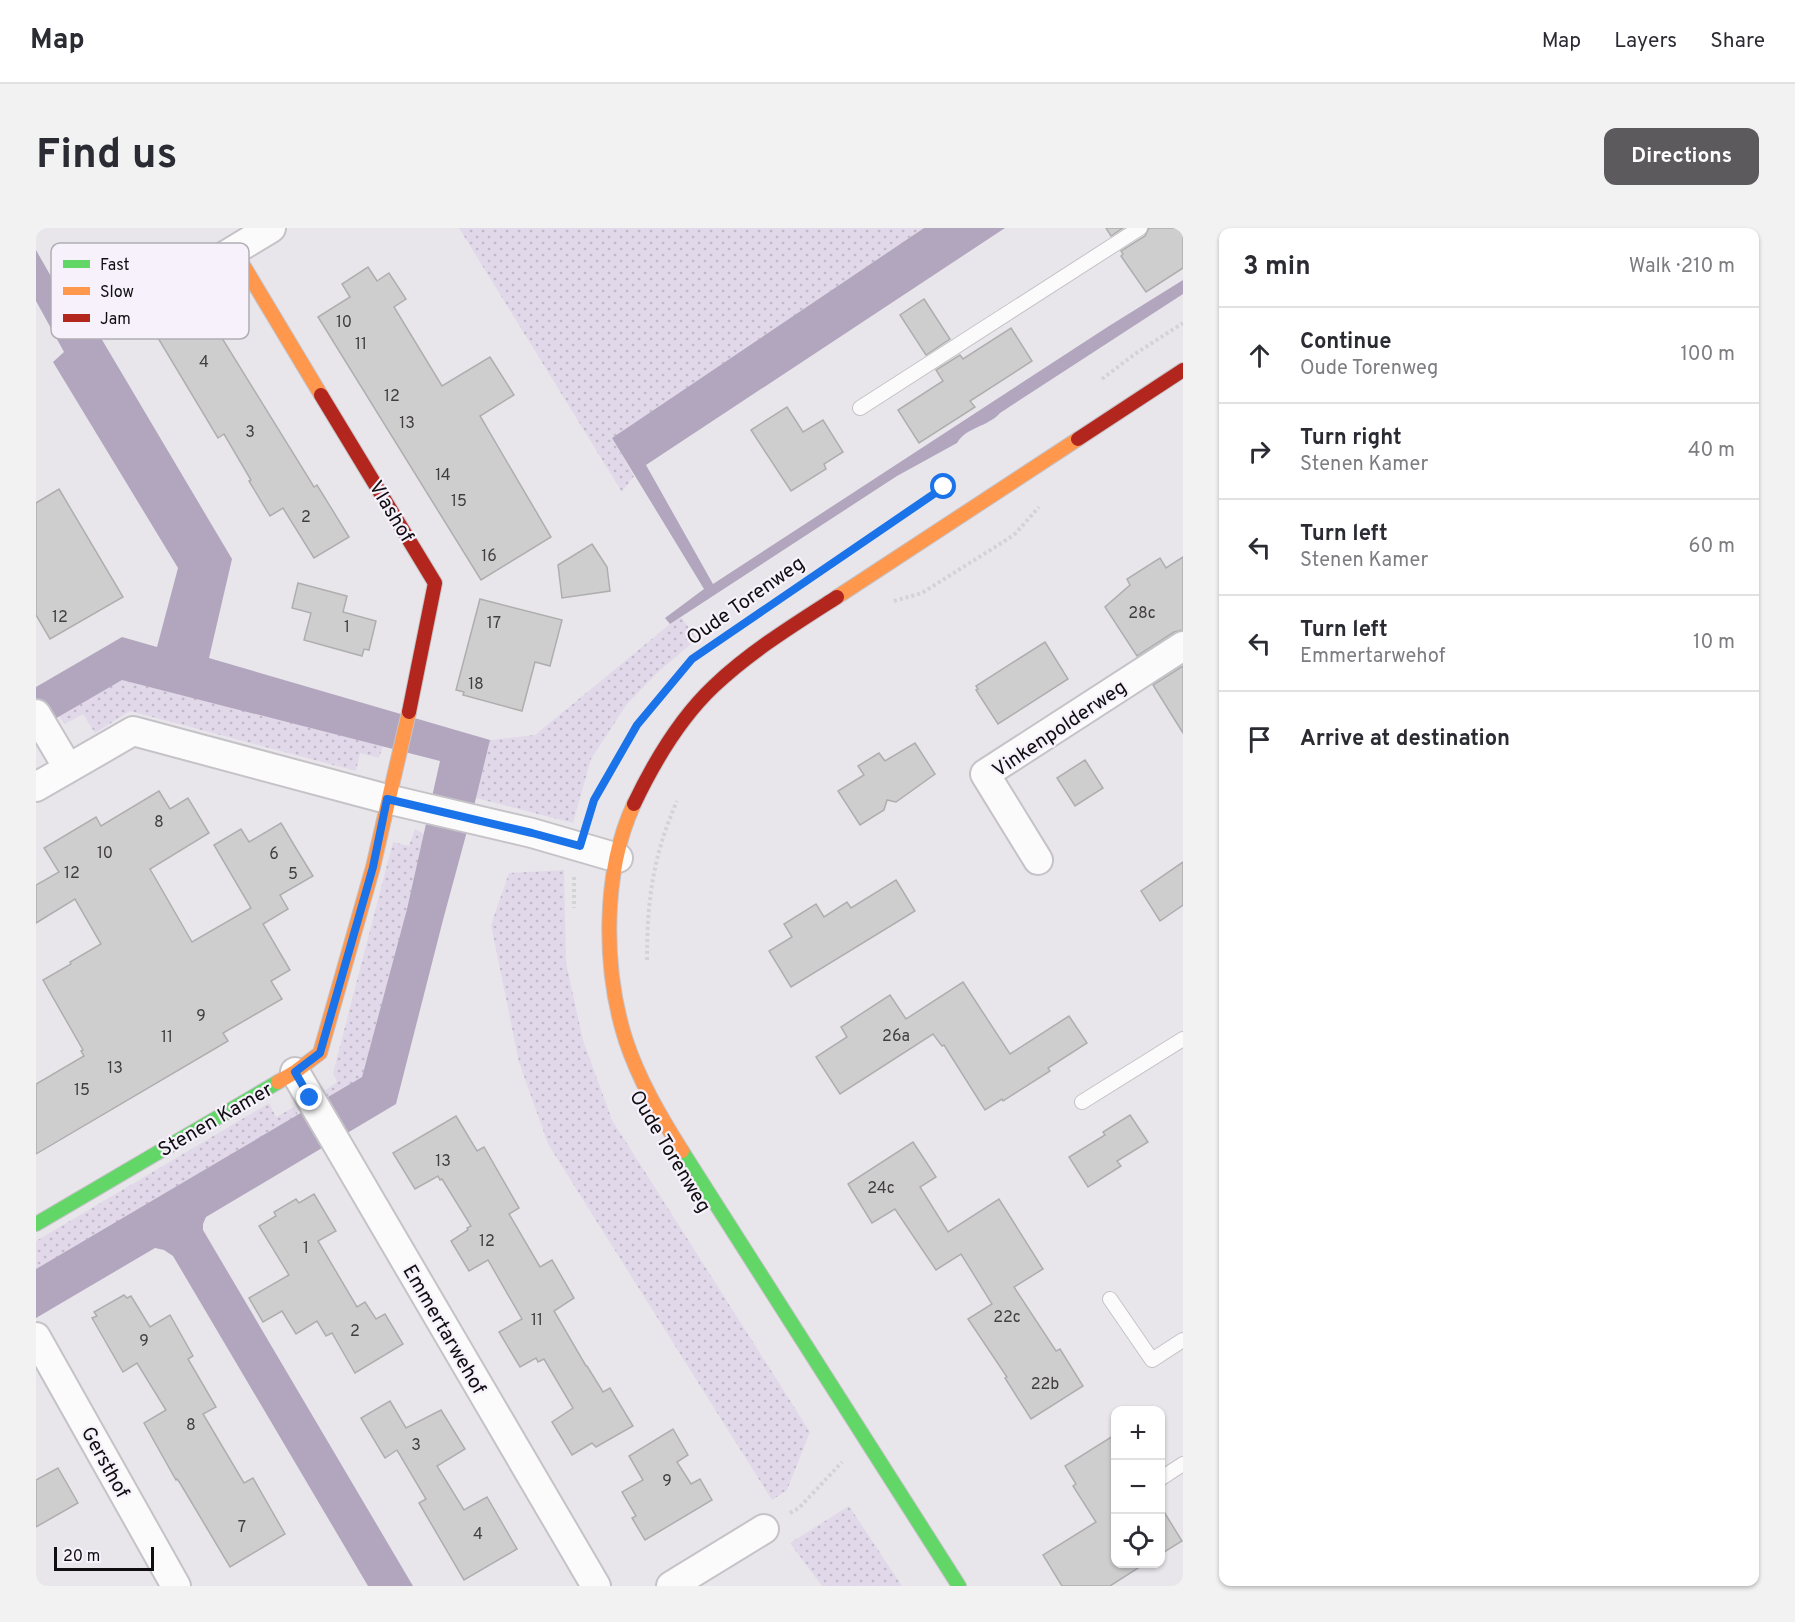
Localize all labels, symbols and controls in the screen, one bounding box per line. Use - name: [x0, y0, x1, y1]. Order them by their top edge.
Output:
- text: Map: [30, 23, 85, 59]
- text: Map: [1542, 28, 1581, 55]
- text: Layers: [1614, 28, 1677, 55]
- text: Share: [1710, 28, 1765, 55]
- button: Directions: [1604, 128, 1759, 185]
- text: Find us: [36, 130, 177, 183]
- legend: [51, 243, 249, 339]
- text: 3 min: [1243, 251, 1311, 284]
- text: Walk · 210 m: [1629, 254, 1735, 280]
- text: Fast: [100, 256, 130, 276]
- text: Slow: [100, 283, 134, 303]
- text: Jam: [100, 310, 131, 330]
- house number: 10: [336, 313, 352, 333]
- text: Continue: [1300, 329, 1391, 356]
- house number: 11: [355, 335, 367, 355]
- icon: ahead: [1243, 339, 1276, 372]
- text: 100 m: [1680, 342, 1735, 368]
- house number: 4: [199, 353, 209, 373]
- text: Oude Torenweg: [1300, 356, 1438, 382]
- house number: 12: [384, 387, 400, 407]
- house number: 13: [399, 414, 415, 434]
- house number: 3: [245, 423, 255, 443]
- text: Turn right: [1300, 425, 1402, 452]
- icon: right: [1243, 435, 1276, 468]
- text: 40 m: [1688, 438, 1735, 464]
- text: Stenen Kamer: [1300, 452, 1428, 478]
- house number: 14: [435, 466, 451, 486]
- route start: [930, 473, 956, 499]
- street label: Vlashof: [362, 476, 419, 548]
- house number: 15: [451, 492, 467, 512]
- house number: 2: [301, 508, 311, 528]
- text: Turn left: [1300, 521, 1388, 548]
- icon: left: [1243, 531, 1276, 564]
- text: 60 m: [1689, 534, 1735, 560]
- house number: 16: [481, 547, 497, 567]
- text: Stenen Kamer: [1300, 548, 1428, 574]
- street label: Oude Torenweg: [682, 551, 810, 652]
- house number: 28c: [1128, 604, 1156, 624]
- house number: 12: [52, 608, 68, 628]
- house number: 17: [487, 614, 501, 634]
- text: Turn left: [1300, 617, 1388, 644]
- house number: 1: [344, 618, 350, 638]
- icon: left: [1243, 627, 1276, 660]
- text: 10 m: [1693, 630, 1735, 656]
- text: Emmertarwehof: [1300, 644, 1445, 670]
- house number: 18: [468, 675, 484, 695]
- street label: Vinkenpolderweg: [988, 675, 1132, 784]
- icon: arrive: [1243, 723, 1276, 756]
- text: Arrive at destination: [1300, 726, 1510, 753]
- house number: 8: [154, 813, 164, 833]
- house number: 10: [97, 844, 113, 864]
- house number: 6: [269, 845, 279, 865]
- house number: 12: [64, 864, 80, 884]
- house number: 5: [288, 865, 298, 885]
- house number: 9: [196, 1007, 206, 1027]
- house number: 26a: [882, 1027, 910, 1047]
- house number: 11: [161, 1028, 173, 1048]
- house number: 13: [107, 1059, 123, 1079]
- street label: Stenen Kamer: [154, 1077, 278, 1164]
- house number: 15: [74, 1081, 90, 1101]
- route end: [296, 1084, 322, 1110]
- street label: Oude Torenweg: [623, 1086, 716, 1218]
- house number: 13: [435, 1152, 451, 1172]
- house number: 24c: [867, 1179, 895, 1199]
- house number: 12: [479, 1232, 495, 1252]
- house number: 1: [303, 1239, 309, 1259]
- street label: Emmertarwehof: [396, 1261, 491, 1400]
- house number: 22c: [993, 1308, 1021, 1328]
- house number: 11: [531, 1311, 543, 1331]
- house number: 2: [350, 1322, 360, 1342]
- house number: 9: [139, 1332, 149, 1352]
- house number: 22b: [1031, 1375, 1059, 1395]
- map controls: [1111, 1406, 1165, 1568]
- button: +: [1111, 1406, 1165, 1460]
- house number: 8: [186, 1416, 196, 1436]
- street label: Gersthof: [74, 1423, 135, 1504]
- house number: 3: [411, 1436, 421, 1456]
- button: −: [1111, 1460, 1165, 1514]
- house number: 9: [662, 1472, 672, 1492]
- button: locate: [1111, 1514, 1165, 1568]
- house number: 7: [238, 1518, 246, 1538]
- house number: 4: [473, 1525, 483, 1545]
- scale bar: [54, 1544, 154, 1572]
- text: 20 m: [63, 1547, 100, 1567]

